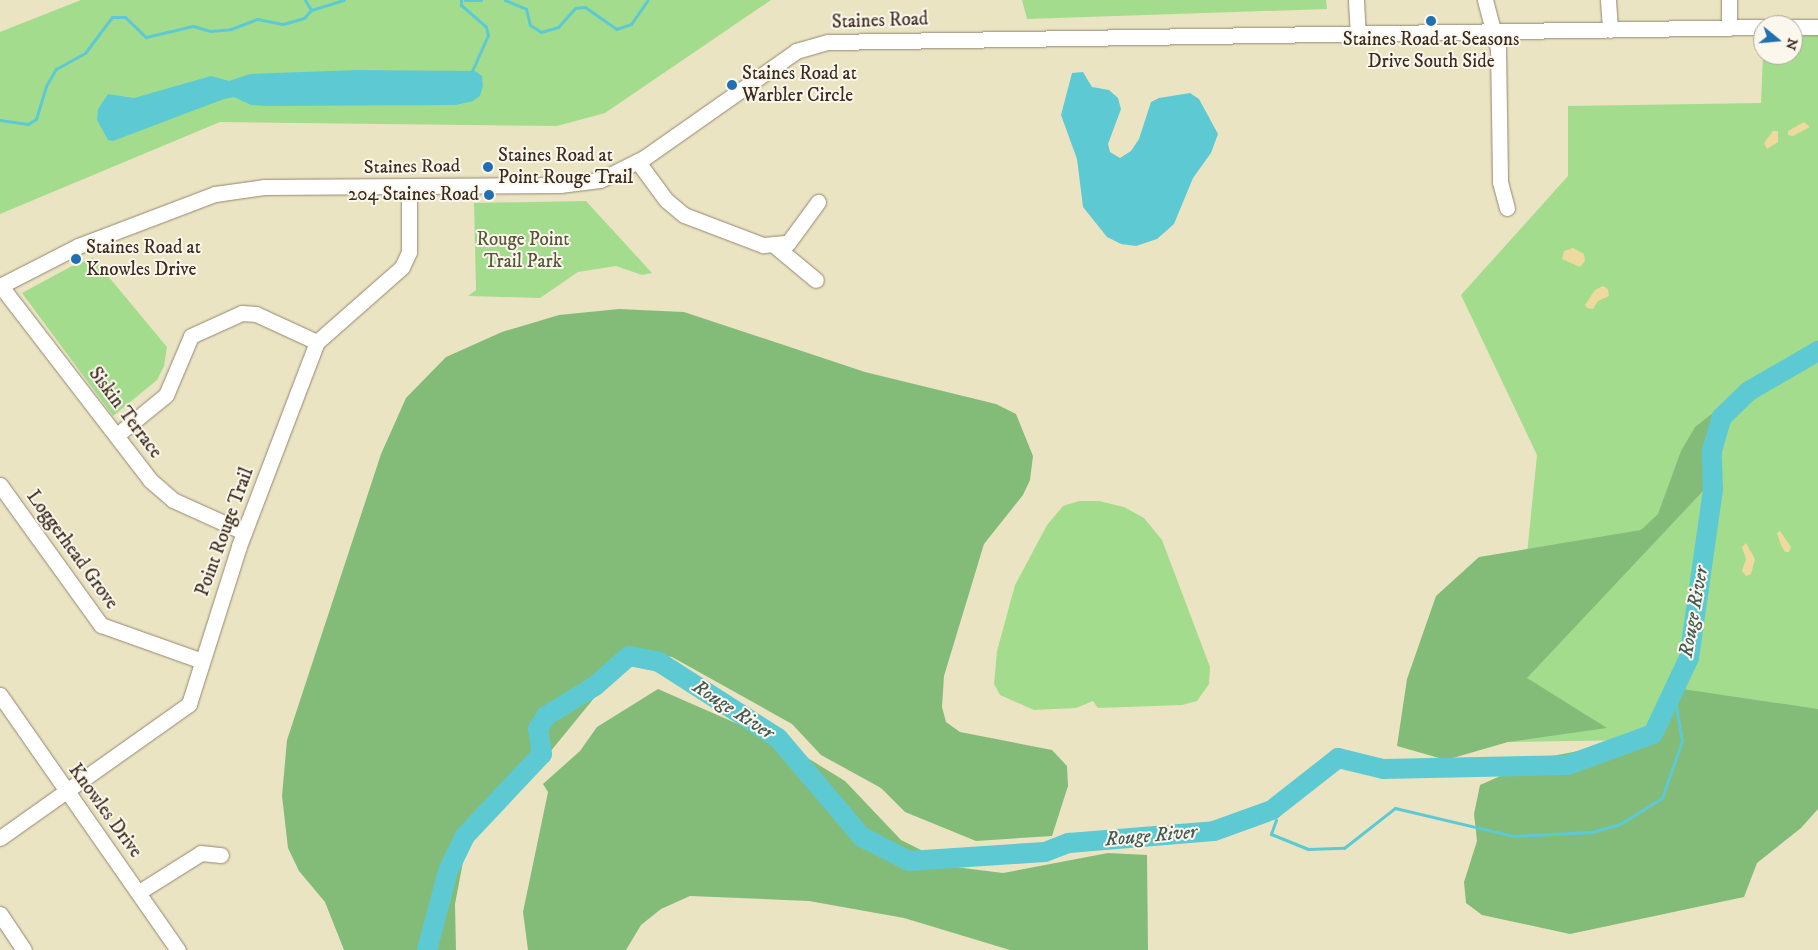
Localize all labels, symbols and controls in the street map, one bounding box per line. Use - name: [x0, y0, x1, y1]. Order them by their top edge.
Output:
- street label: Staines Road: [831, 8, 929, 34]
- marker: Staines Road at Seasons Drive South Side: [1425, 15, 1437, 27]
- north arrow: [1753, 15, 1803, 65]
- place label: Staines Road at Seasons Drive South Side: [1343, 29, 1519, 73]
- text: N: [1781, 36, 1802, 52]
- place label: Staines Road at Warbler Circle: [742, 63, 857, 107]
- marker: Staines Road at Warbler Circle: [726, 79, 738, 91]
- place label: Staines Road at Point Rouge Trail: [498, 145, 633, 189]
- street label: Staines Road: [364, 155, 460, 179]
- marker: Staines Road at Point Rouge Trail: [482, 161, 494, 173]
- place label: 204 Staines Road: [348, 184, 479, 206]
- marker: 204 Staines Road: [483, 189, 495, 201]
- park label: Rouge Point Trail Park: [477, 229, 569, 273]
- place label: Staines Road at Knowles Drive: [86, 237, 201, 281]
- marker: Staines Road at Knowles Drive: [70, 253, 82, 265]
- street label: Siskin Terrace: [83, 363, 167, 463]
- street label: Point Rouge Trail: [191, 465, 259, 599]
- street label: Loggerhead Grove: [21, 486, 123, 614]
- water label: Rouge River: [1674, 565, 1714, 659]
- water label: Rouge River: [688, 675, 778, 745]
- street label: Knowles Drive: [63, 760, 147, 862]
- water label: Rouge River: [1104, 820, 1198, 852]

